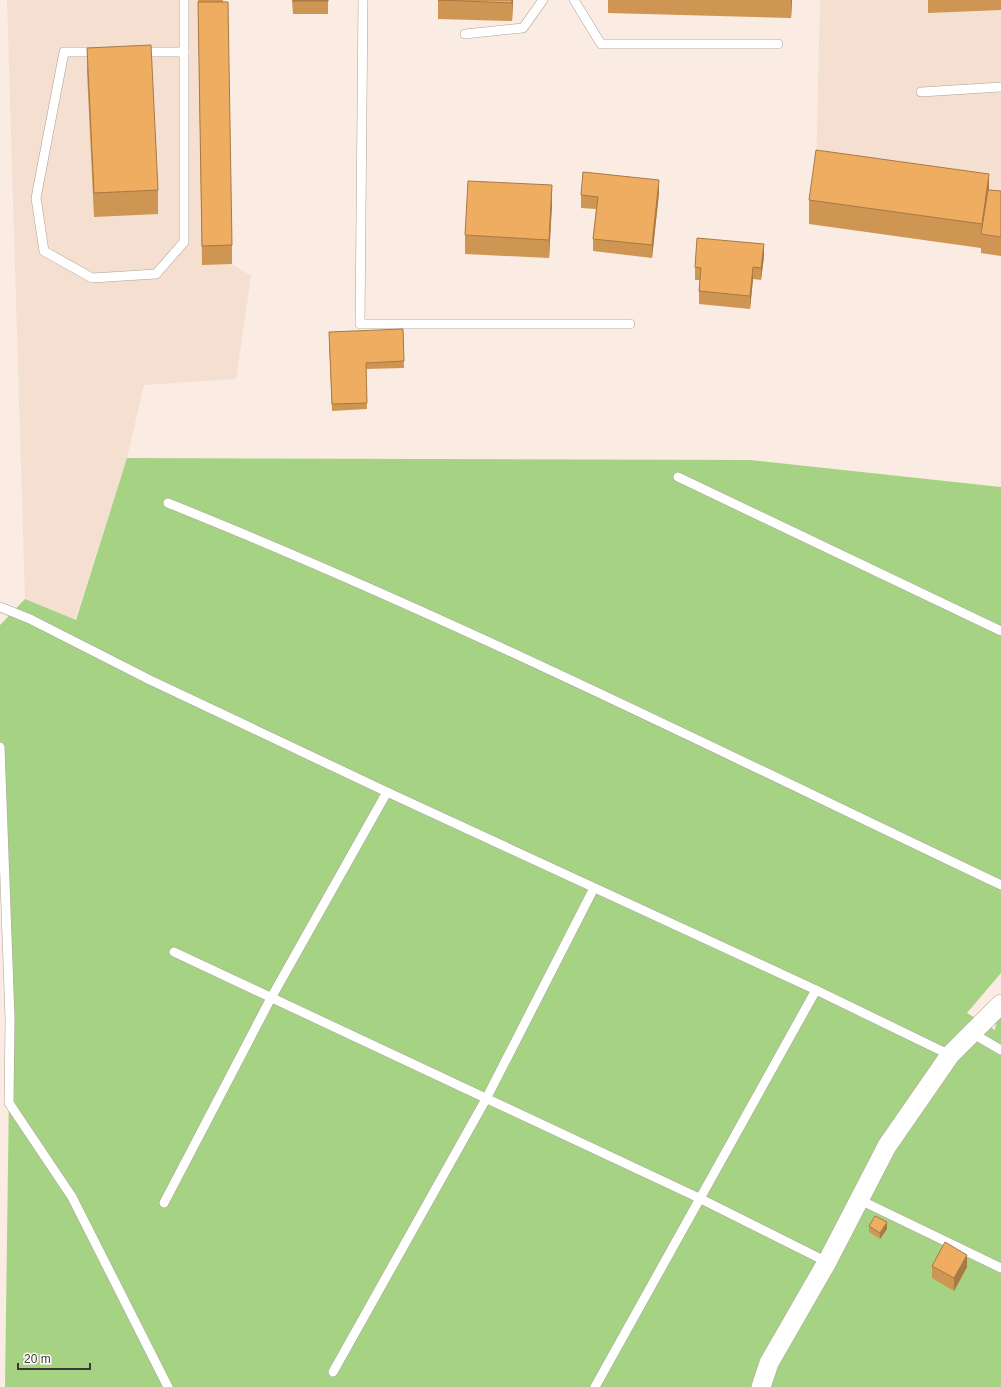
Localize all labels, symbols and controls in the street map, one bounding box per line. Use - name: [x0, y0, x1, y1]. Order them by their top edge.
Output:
- scale bar: [18, 1345, 90, 1371]
- text: 20 m: [24, 1352, 51, 1366]

